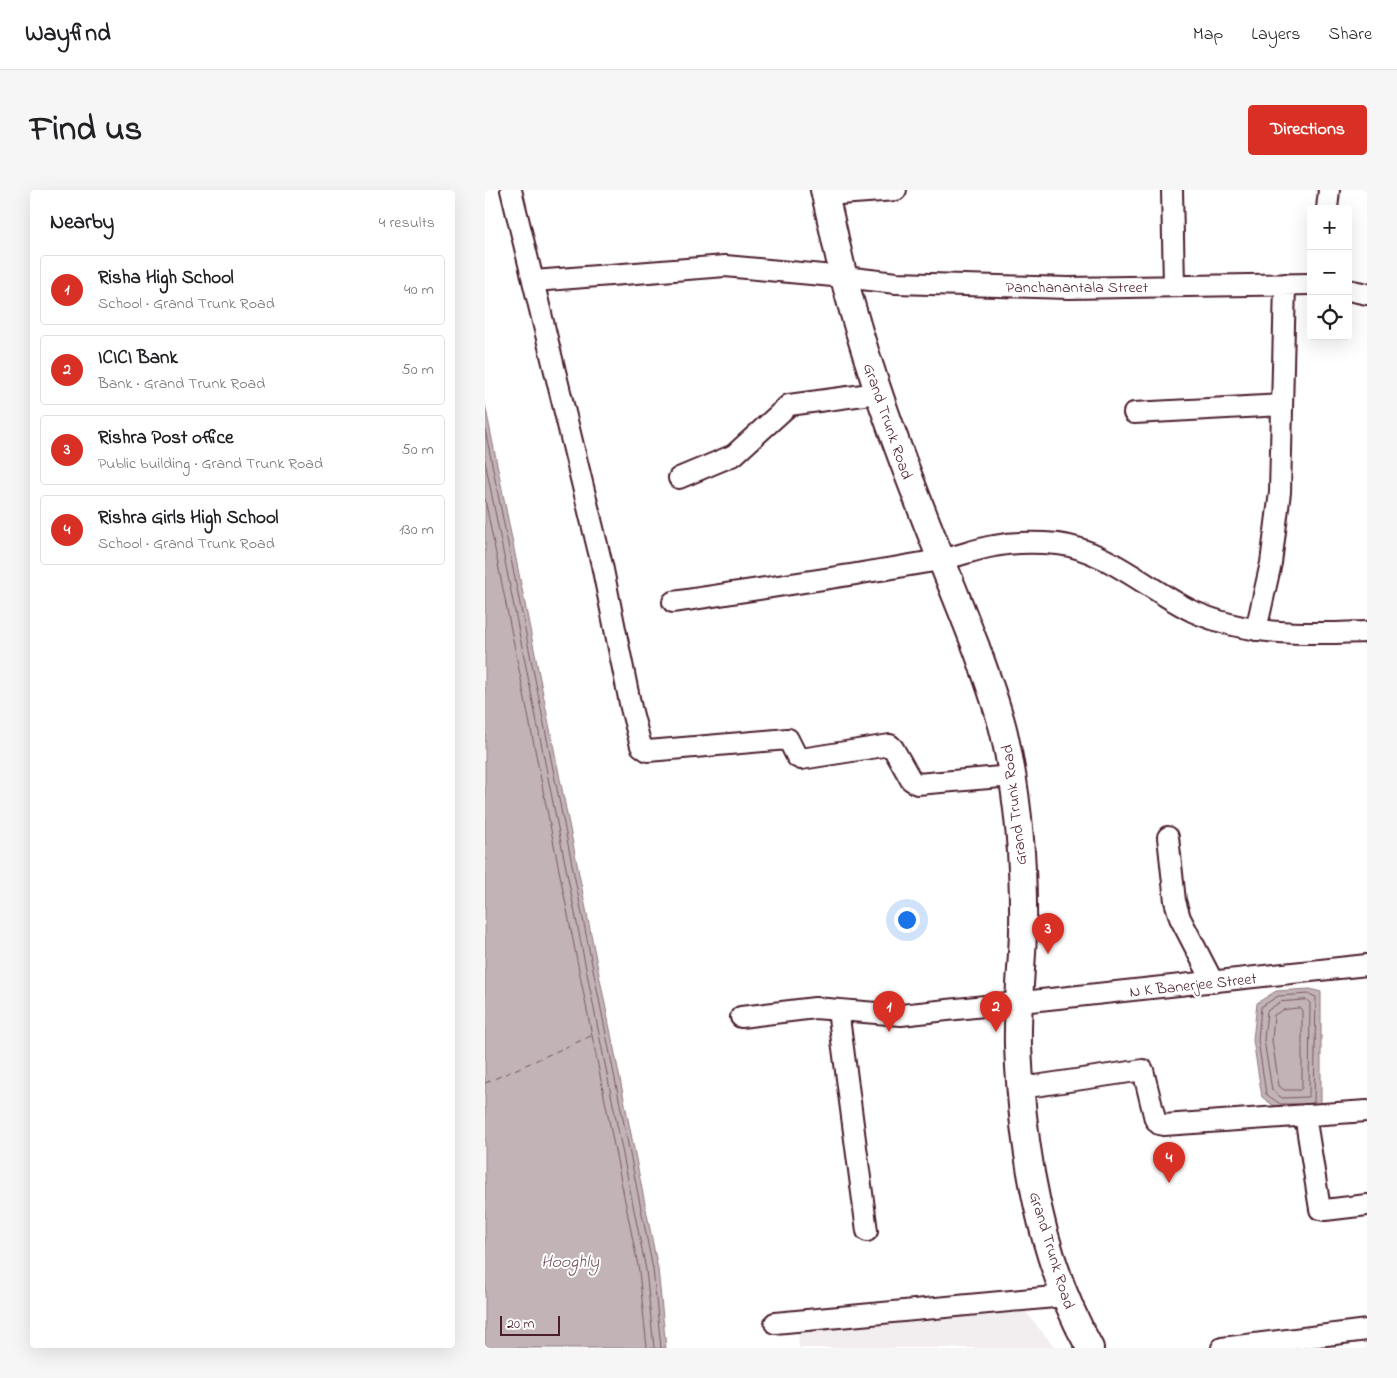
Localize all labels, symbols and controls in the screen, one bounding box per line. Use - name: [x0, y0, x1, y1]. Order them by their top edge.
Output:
- text: Wayfind: [25, 17, 111, 52]
- text: Map: [1193, 22, 1223, 48]
- text: Layers: [1251, 22, 1301, 48]
- text: Share: [1329, 22, 1372, 48]
- text: Find us: [30, 105, 142, 156]
- button: Directions: [1248, 105, 1367, 155]
- map controls: [1307, 205, 1352, 340]
- button: +: [1307, 205, 1352, 250]
- text: Nearby: [50, 208, 114, 238]
- text: 4 results: [379, 211, 435, 235]
- button: −: [1307, 250, 1352, 295]
- text: Risha High School: [98, 265, 234, 292]
- street label: Panchanantala Street: [1006, 276, 1149, 300]
- text: 1: [64, 278, 70, 302]
- text: 40 m: [404, 278, 434, 302]
- text: School · Grand Trunk Road: [98, 292, 275, 316]
- button: locate: [1307, 295, 1352, 340]
- text: ICICI Bank: [98, 345, 178, 372]
- text: 2: [63, 358, 71, 382]
- text: 50 m: [402, 358, 434, 382]
- street label: Grand Trunk Road: [856, 360, 918, 483]
- text: Bank · Grand Trunk Road: [98, 372, 265, 396]
- text: Rishra Post office: [98, 425, 234, 452]
- text: 3: [64, 438, 70, 462]
- text: 50 m: [402, 438, 434, 462]
- text: Public building · Grand Trunk Road: [98, 452, 323, 476]
- text: Rishra Girls High School: [98, 505, 278, 532]
- text: 4: [64, 518, 70, 542]
- text: 130 m: [399, 518, 434, 542]
- text: School · Grand Trunk Road: [98, 532, 275, 556]
- street label: Grand Trunk Road: [996, 743, 1034, 866]
- your location: [894, 907, 920, 933]
- pin: 3: [1032, 913, 1064, 954]
- street label: N K Banerjee Street: [1128, 967, 1259, 1005]
- pin: 1: [873, 991, 905, 1032]
- pin: 2: [980, 991, 1012, 1032]
- pin: 4: [1153, 1142, 1185, 1183]
- street label: Grand Trunk Road: [1022, 1189, 1080, 1312]
- water label: Hooghly: [541, 1250, 600, 1276]
- scale bar: [500, 1313, 560, 1336]
- text: 20 m: [507, 1314, 534, 1335]

